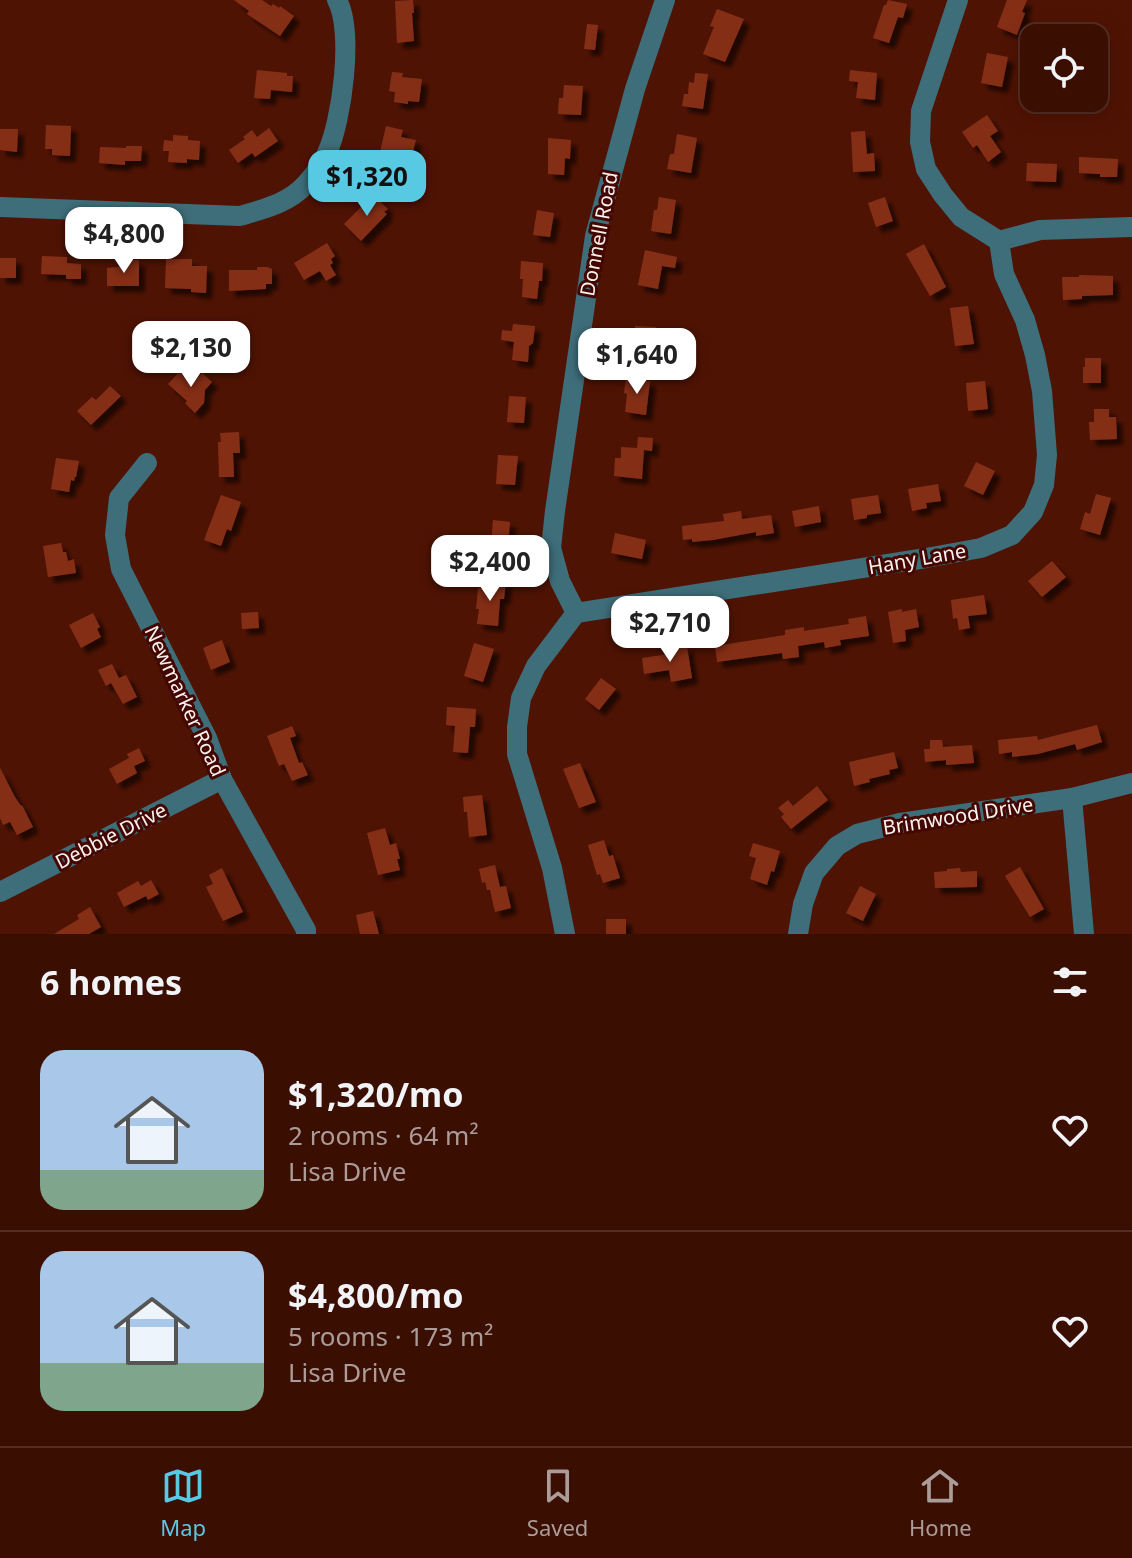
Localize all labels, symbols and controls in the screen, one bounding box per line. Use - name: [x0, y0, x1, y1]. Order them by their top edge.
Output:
- map controls: [1020, 24, 1108, 112]
- button: locate: [1020, 24, 1108, 112]
- pin: $1,320: [302, 150, 432, 218]
- text: $1,320: [326, 158, 408, 194]
- street label: Donnell Road: [573, 169, 624, 298]
- pin: $4,800: [59, 207, 189, 275]
- text: $4,800: [83, 215, 165, 251]
- pin: $2,130: [126, 321, 256, 389]
- pin: $1,640: [572, 328, 702, 396]
- text: $2,130: [150, 329, 232, 365]
- text: $1,640: [596, 336, 678, 372]
- pin: $2,400: [425, 535, 555, 603]
- street label: Hany Lane: [866, 537, 968, 580]
- text: $2,400: [449, 543, 531, 579]
- pin: $2,710: [605, 596, 735, 664]
- text: $2,710: [629, 604, 711, 640]
- street label: Newmarker Road: [139, 621, 232, 781]
- street label: Brimwood Drive: [881, 790, 1035, 841]
- street label: Debbie Drive: [50, 796, 171, 875]
- text: 6 homes: [40, 959, 182, 1005]
- icon: filters: [1048, 960, 1092, 1004]
- text: $1,320/mo: [288, 1071, 463, 1117]
- icon: home: [104, 1082, 200, 1178]
- icon: heart: [1048, 1108, 1092, 1152]
- text: 2 rooms · 64 m²: [288, 1117, 478, 1153]
- text: Lisa Drive: [288, 1153, 406, 1189]
- text: $4,800/mo: [288, 1272, 463, 1318]
- icon: home: [104, 1283, 200, 1379]
- icon: heart: [1048, 1309, 1092, 1353]
- text: 5 rooms · 173 m²: [288, 1318, 493, 1354]
- text: Lisa Drive: [288, 1354, 406, 1390]
- tab: Map: [160, 1464, 206, 1542]
- tab: Saved: [527, 1464, 588, 1542]
- tab: Home: [909, 1464, 972, 1542]

